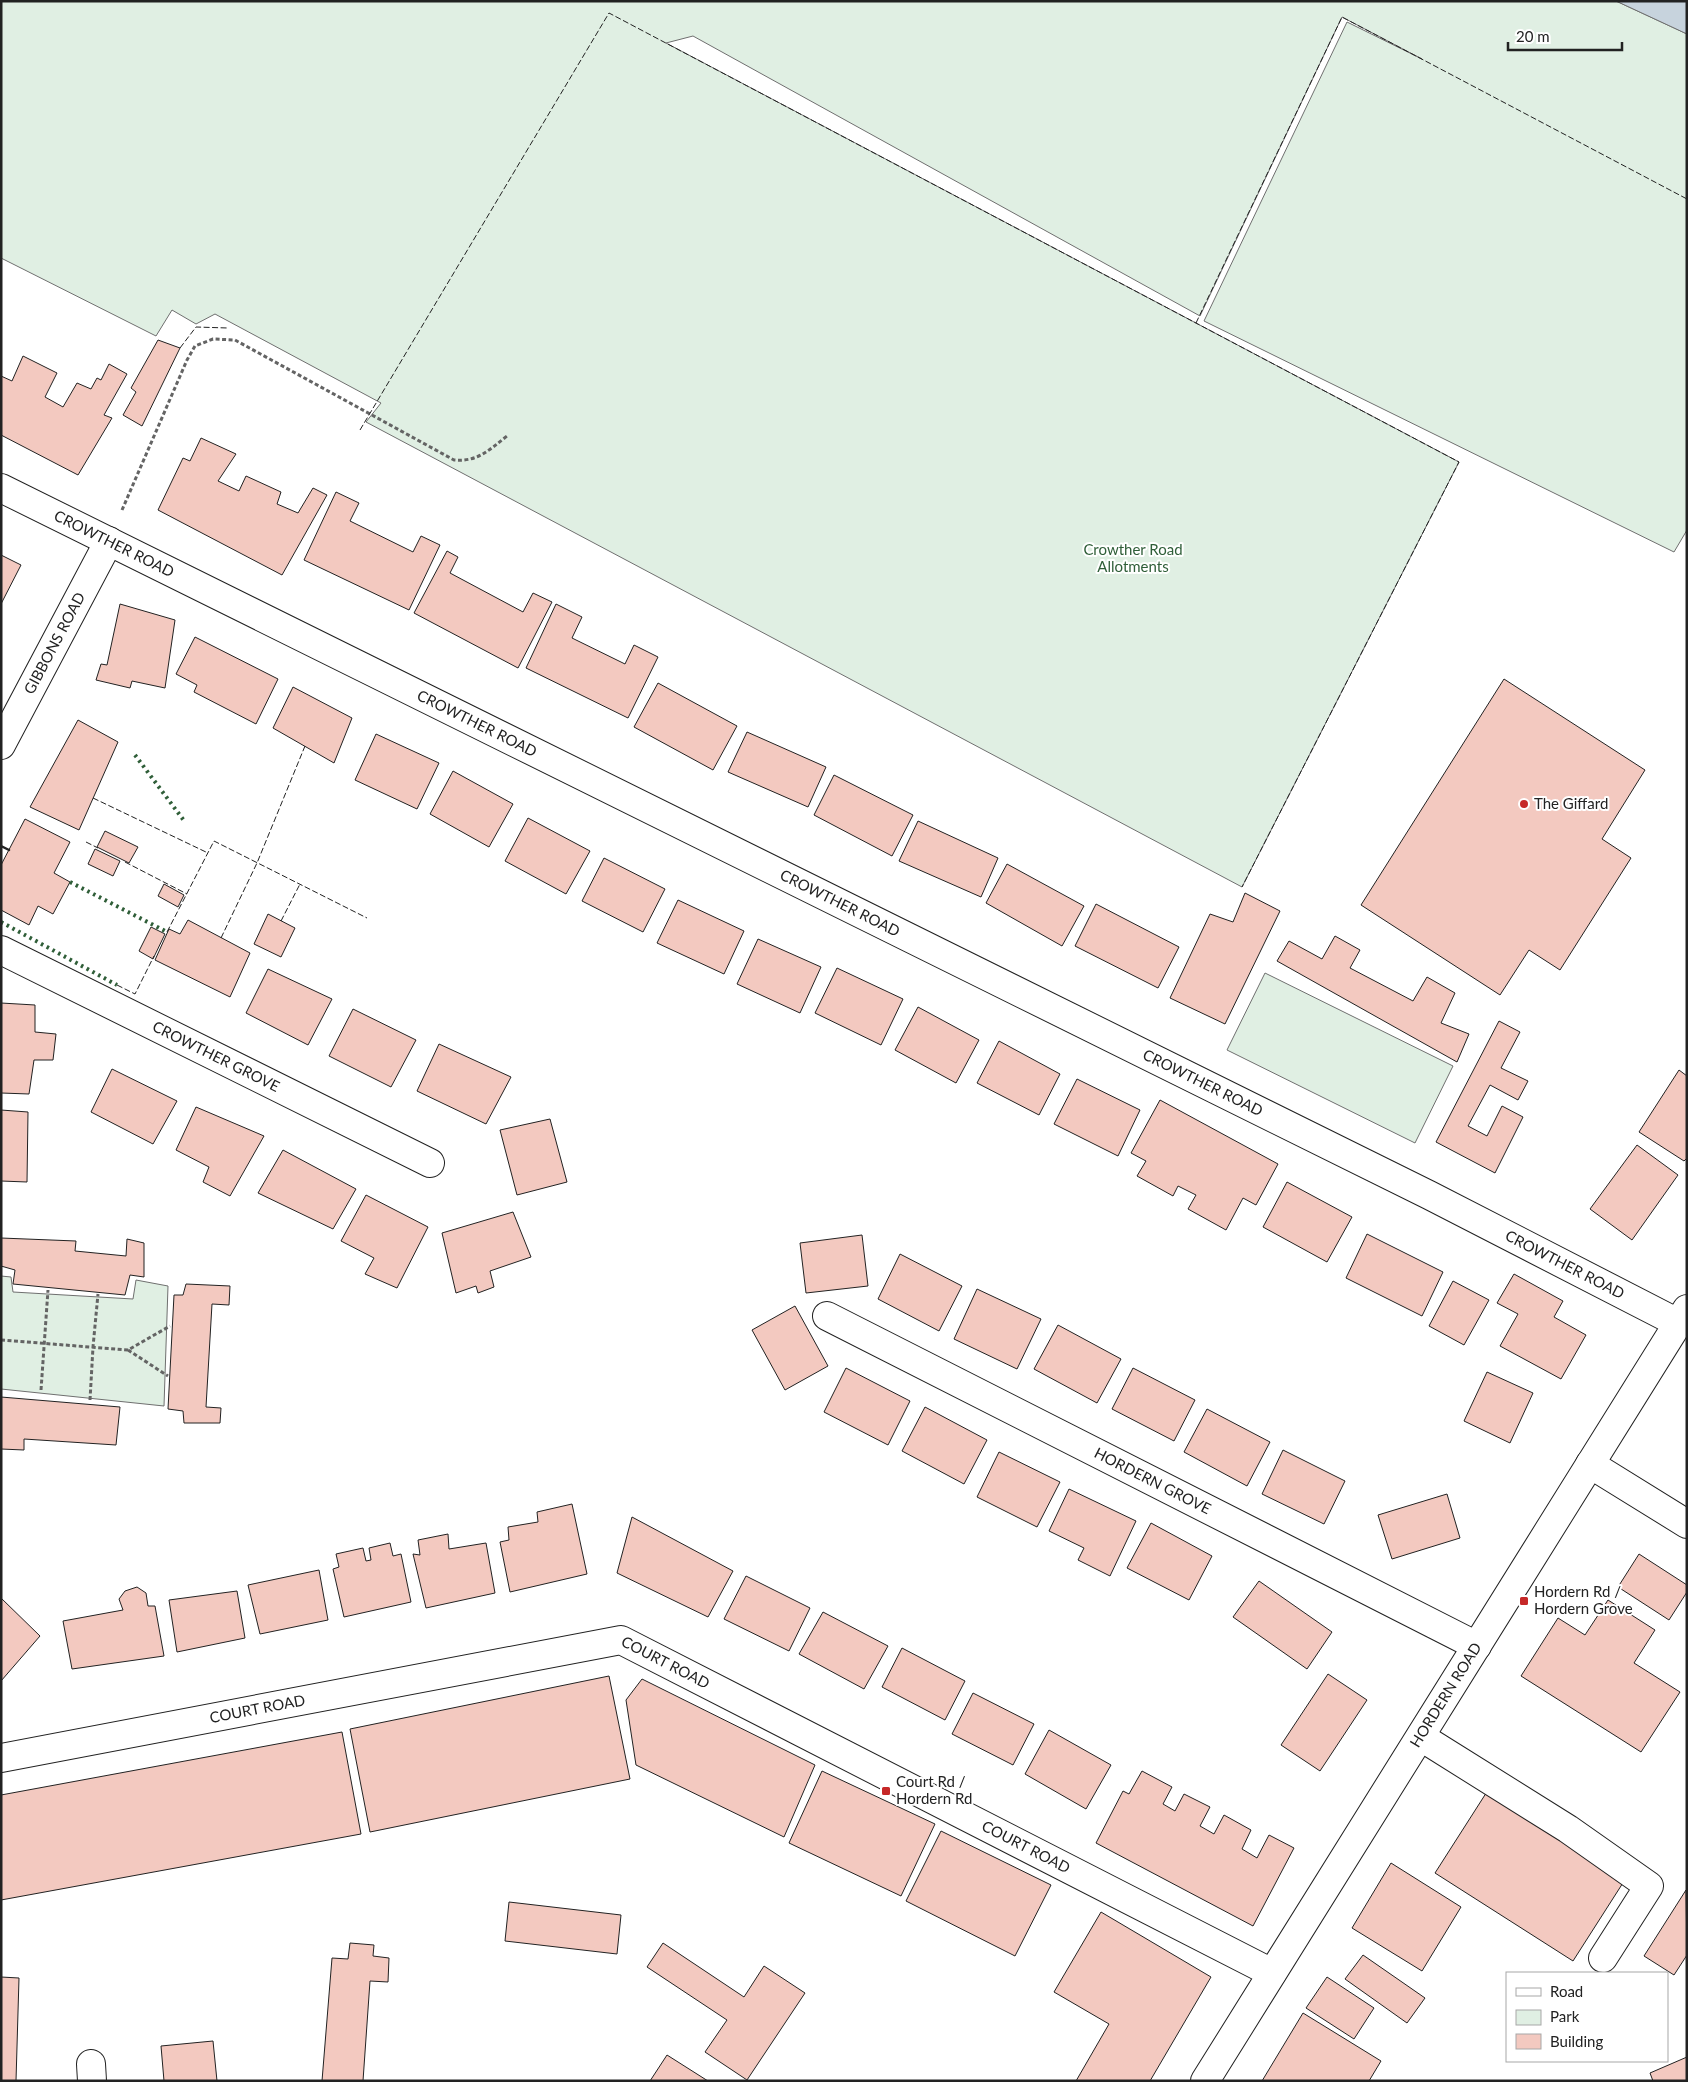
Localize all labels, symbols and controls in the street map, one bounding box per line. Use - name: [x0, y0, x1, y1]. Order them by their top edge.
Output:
- scale bar: [1508, 20, 1622, 52]
- text: 20 m: [1516, 27, 1550, 45]
- street label: CROWTHER ROAD: [51, 506, 177, 580]
- park label: Crowther Road Allotments: [1083, 540, 1183, 575]
- street label: GIBBONS ROAD: [20, 589, 88, 697]
- street label: CROWTHER ROAD: [414, 685, 540, 760]
- place label: The Giffard: [1534, 794, 1608, 812]
- marker: The Giffard: [1518, 798, 1530, 810]
- street label: CROWTHER ROAD: [777, 865, 903, 940]
- street label: CROWTHER GROVE: [150, 1017, 283, 1095]
- street label: CROWTHER ROAD: [1140, 1045, 1266, 1119]
- street label: CROWTHER ROAD: [1503, 1226, 1628, 1302]
- street label: HORDERN GROVE: [1092, 1443, 1214, 1517]
- place label: Hordern Rd / Hordern Grove: [1534, 1582, 1633, 1617]
- marker: Hordern Rd / Hordern Grove: [1518, 1595, 1530, 1607]
- street label: COURT ROAD: [619, 1632, 713, 1692]
- street label: HORDERN ROAD: [1406, 1639, 1485, 1750]
- street label: COURT ROAD: [208, 1690, 306, 1726]
- place label: Court Rd / Hordern Rd: [896, 1772, 972, 1807]
- marker: Court Rd / Hordern Rd: [880, 1785, 892, 1797]
- street label: COURT ROAD: [979, 1816, 1074, 1876]
- legend: [1506, 1972, 1668, 2062]
- text: Road: [1550, 1982, 1583, 2000]
- text: Park: [1550, 2007, 1580, 2025]
- text: Building: [1550, 2032, 1603, 2050]

